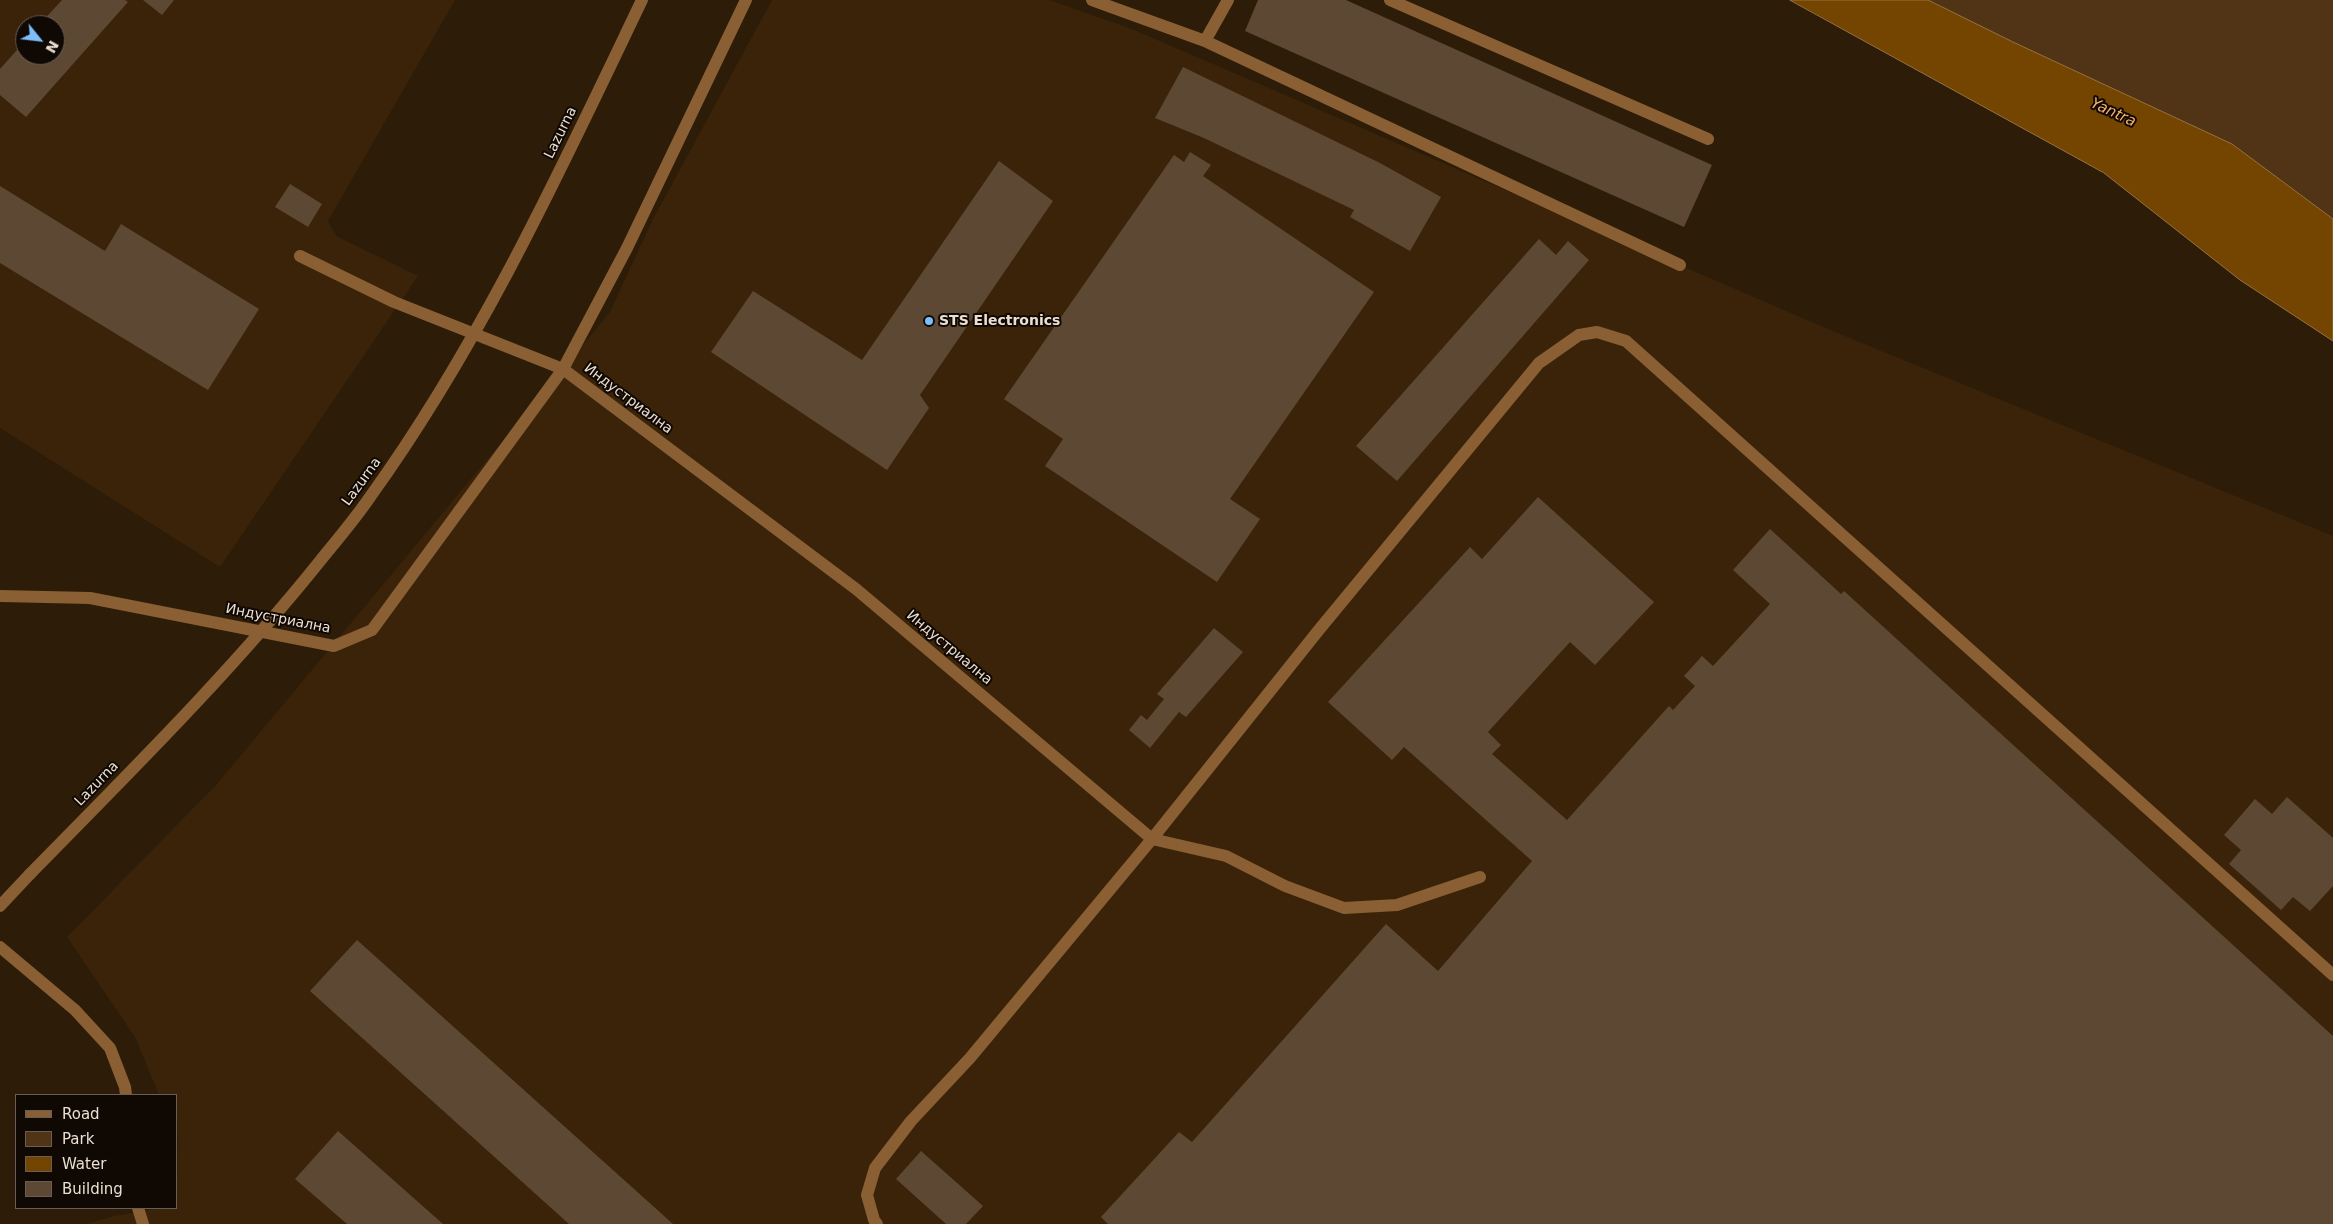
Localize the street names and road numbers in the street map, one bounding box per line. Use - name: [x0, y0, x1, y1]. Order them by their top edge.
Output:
- street label: Lazurna: [541, 104, 581, 162]
- street label: Индустриална: [580, 360, 676, 438]
- street label: Lazurna: [339, 455, 385, 509]
- street label: Индустриална: [224, 601, 332, 637]
- street label: Индустриална: [903, 607, 995, 689]
- street label: Lazurna: [72, 758, 122, 810]

